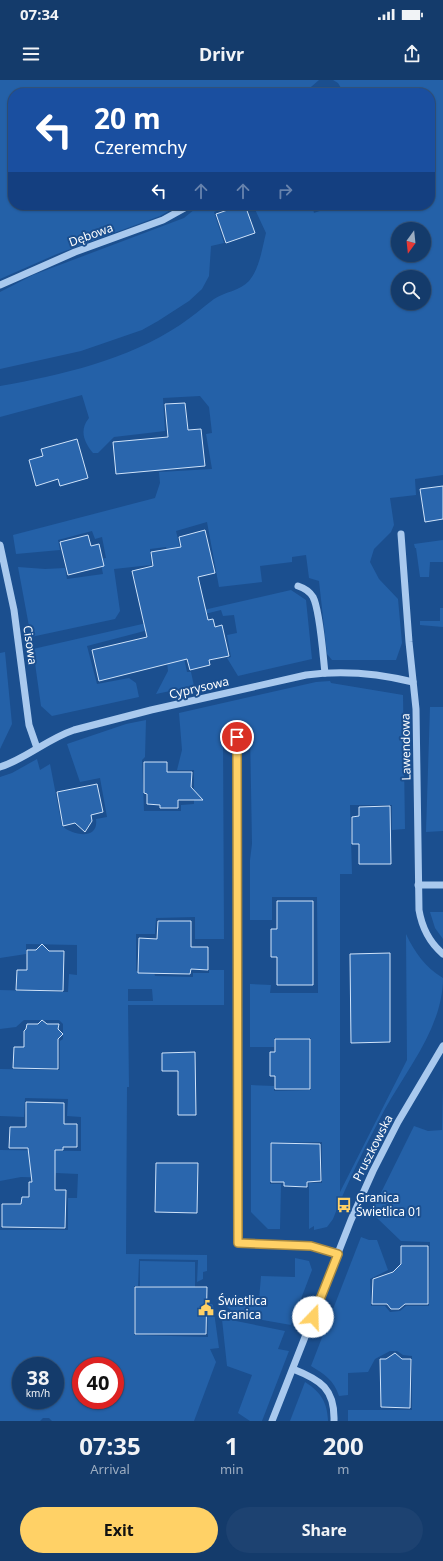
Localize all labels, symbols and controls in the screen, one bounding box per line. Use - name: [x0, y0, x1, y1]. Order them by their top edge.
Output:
- text: 07:34: [20, 4, 59, 24]
- text: Drivr: [199, 42, 244, 66]
- icon: menu: [20, 43, 42, 65]
- icon: share: [401, 43, 423, 65]
- text: 20 m: [94, 99, 161, 137]
- icon: left: [28, 104, 80, 156]
- text: Czeremchy: [94, 135, 187, 159]
- icon: left: [148, 180, 170, 202]
- icon: ahead: [190, 180, 212, 202]
- icon: ahead: [232, 180, 254, 202]
- icon: right: [274, 180, 296, 202]
- street label: Dębowa: [66, 219, 115, 250]
- north arrow: [391, 222, 431, 262]
- map controls: [391, 222, 431, 310]
- button: search: [391, 270, 431, 310]
- street label: Cisowa: [19, 624, 42, 666]
- street label: Cyprysowa: [167, 672, 231, 703]
- street label: Lawendowa: [396, 713, 415, 781]
- pin: [220, 720, 254, 754]
- icon: arrive: [226, 726, 248, 748]
- street label: Pruszkowska: [348, 1111, 397, 1184]
- place label: Granica Świetlica 01: [356, 1189, 422, 1220]
- bus stop icon: Granica Świetlica 01: [335, 1196, 353, 1214]
- place label: Świetlica Granica: [218, 1292, 267, 1323]
- position arrow: [292, 1296, 334, 1338]
- public building icon: Świetlica Granica: [197, 1299, 215, 1317]
- speed limit sign: 40: [72, 1357, 124, 1409]
- text: 38: [27, 1364, 49, 1391]
- text: km/h: [26, 1386, 50, 1400]
- text: 07:35: [79, 1429, 141, 1462]
- text: 1: [225, 1429, 239, 1462]
- text: 200: [323, 1429, 364, 1462]
- text: Arrival: [90, 1460, 130, 1478]
- text: min: [220, 1460, 243, 1478]
- text: m: [337, 1460, 349, 1478]
- button: Exit: [20, 1507, 218, 1553]
- button: Share: [226, 1507, 423, 1553]

